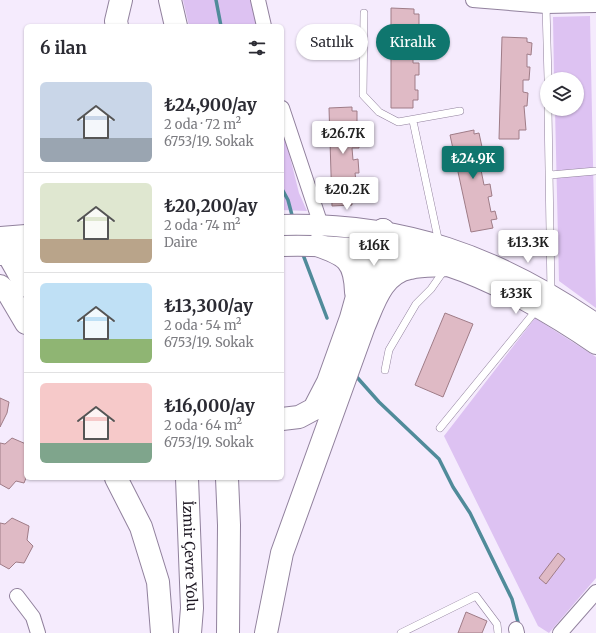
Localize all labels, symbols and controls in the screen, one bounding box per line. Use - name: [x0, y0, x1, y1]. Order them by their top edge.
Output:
- chip: Satılık: [296, 24, 368, 60]
- chip: Kiralık: [376, 24, 450, 60]
- text: 6 ilan: [40, 37, 87, 59]
- icon: filters: [246, 37, 268, 59]
- map controls: [540, 72, 584, 116]
- button: layers: [540, 72, 584, 116]
- text: ₺24,900/ay: [164, 94, 257, 116]
- icon: home: [72, 98, 120, 146]
- text: 2 oda · 72 m²: [164, 116, 241, 133]
- pin: ₺26.7K: [310, 121, 376, 155]
- text: ₺26.7K: [321, 125, 365, 142]
- text: 6753/19. Sokak: [164, 133, 254, 150]
- pin: ₺24.9K: [440, 146, 506, 180]
- text: ₺24.9K: [451, 150, 495, 167]
- pin: ₺20.2K: [314, 177, 380, 211]
- text: ₺20.2K: [324, 181, 370, 198]
- text: ₺20,200/ay: [164, 195, 257, 217]
- icon: home: [72, 199, 120, 247]
- text: 2 oda · 74 m²: [164, 217, 241, 234]
- pin: ₺13.3K: [495, 230, 561, 264]
- pin: ₺16K: [350, 233, 398, 267]
- text: Daire: [164, 234, 197, 251]
- text: ₺13.3K: [507, 234, 549, 251]
- text: ₺16K: [358, 237, 390, 254]
- pin: ₺33K: [492, 281, 540, 315]
- text: ₺33K: [500, 285, 532, 302]
- text: ₺13,300/ay: [164, 295, 253, 317]
- icon: home: [72, 299, 120, 347]
- text: 2 oda · 54 m²: [164, 317, 242, 334]
- text: 6753/19. Sokak: [164, 334, 254, 351]
- text: ₺16,000/ay: [164, 395, 255, 417]
- icon: home: [72, 399, 120, 447]
- text: 2 oda · 64 m²: [164, 417, 242, 434]
- text: 6753/19. Sokak: [164, 434, 254, 451]
- street label: İzmir Çevre Yolu: [179, 500, 201, 612]

